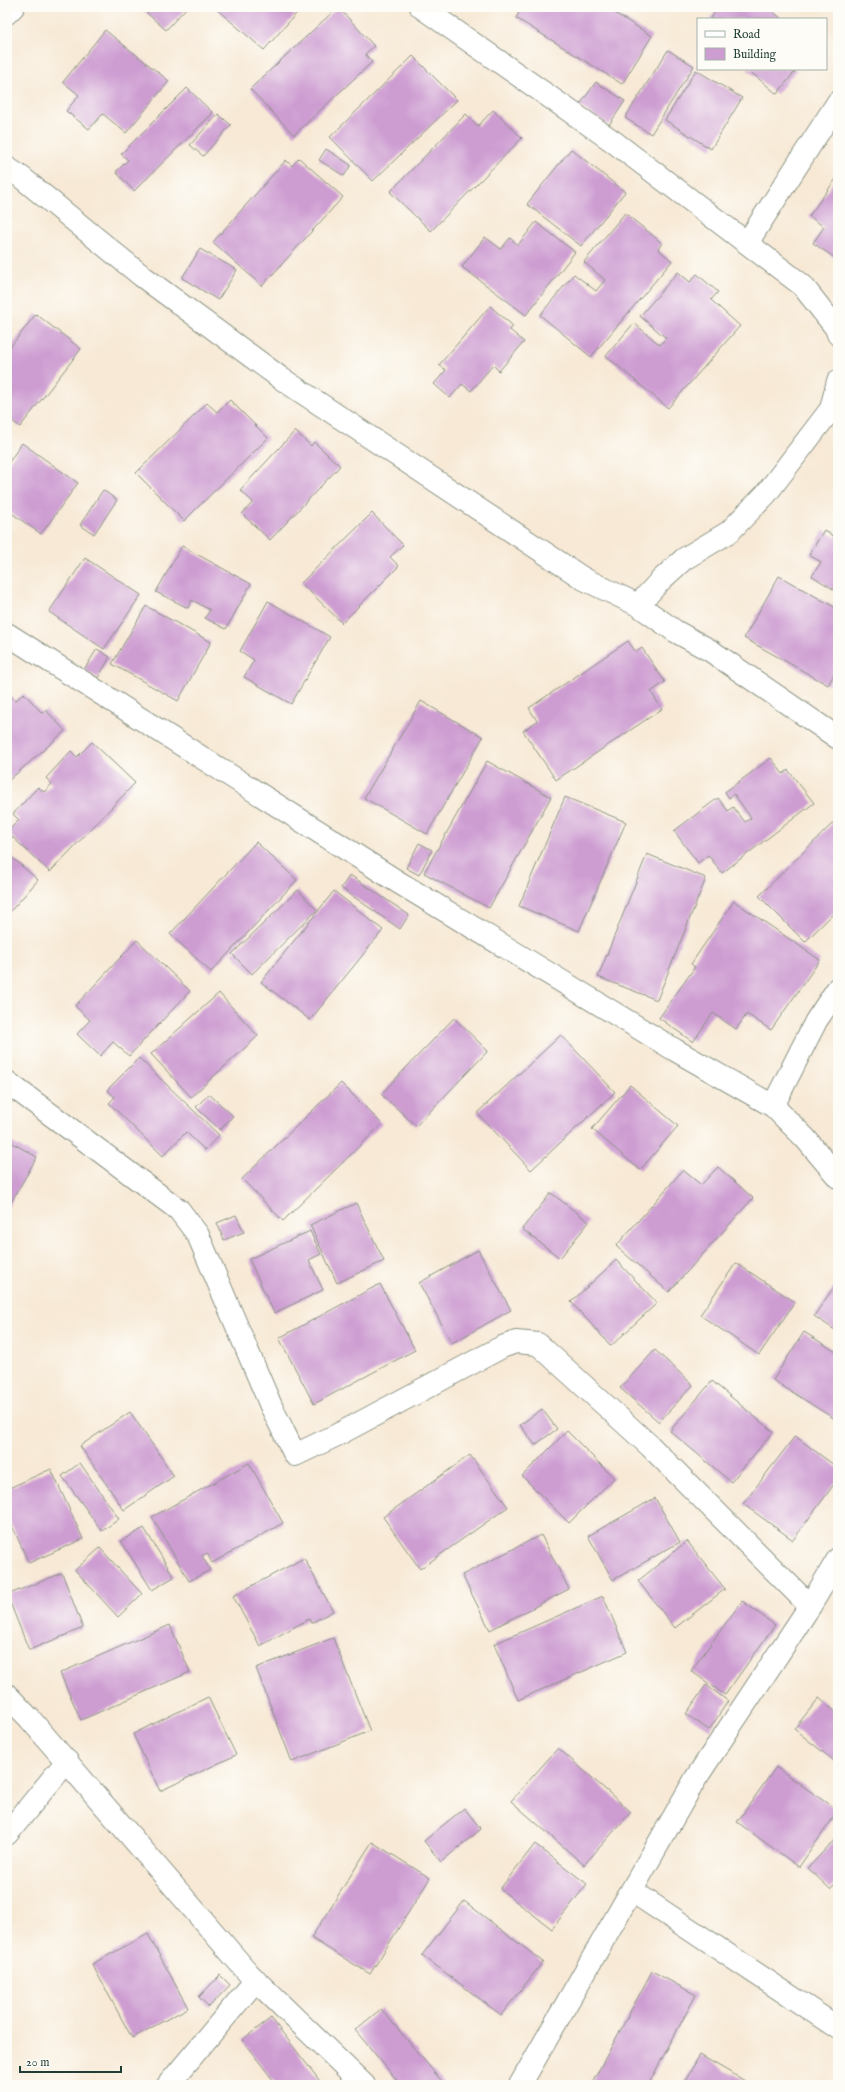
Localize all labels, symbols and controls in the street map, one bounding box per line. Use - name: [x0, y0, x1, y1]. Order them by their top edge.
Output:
- legend: [697, 18, 827, 70]
- text: Road: [733, 27, 761, 42]
- text: Building: [733, 47, 777, 62]
- scale bar: [20, 2048, 121, 2074]
- text: 20 m: [26, 2055, 49, 2070]

